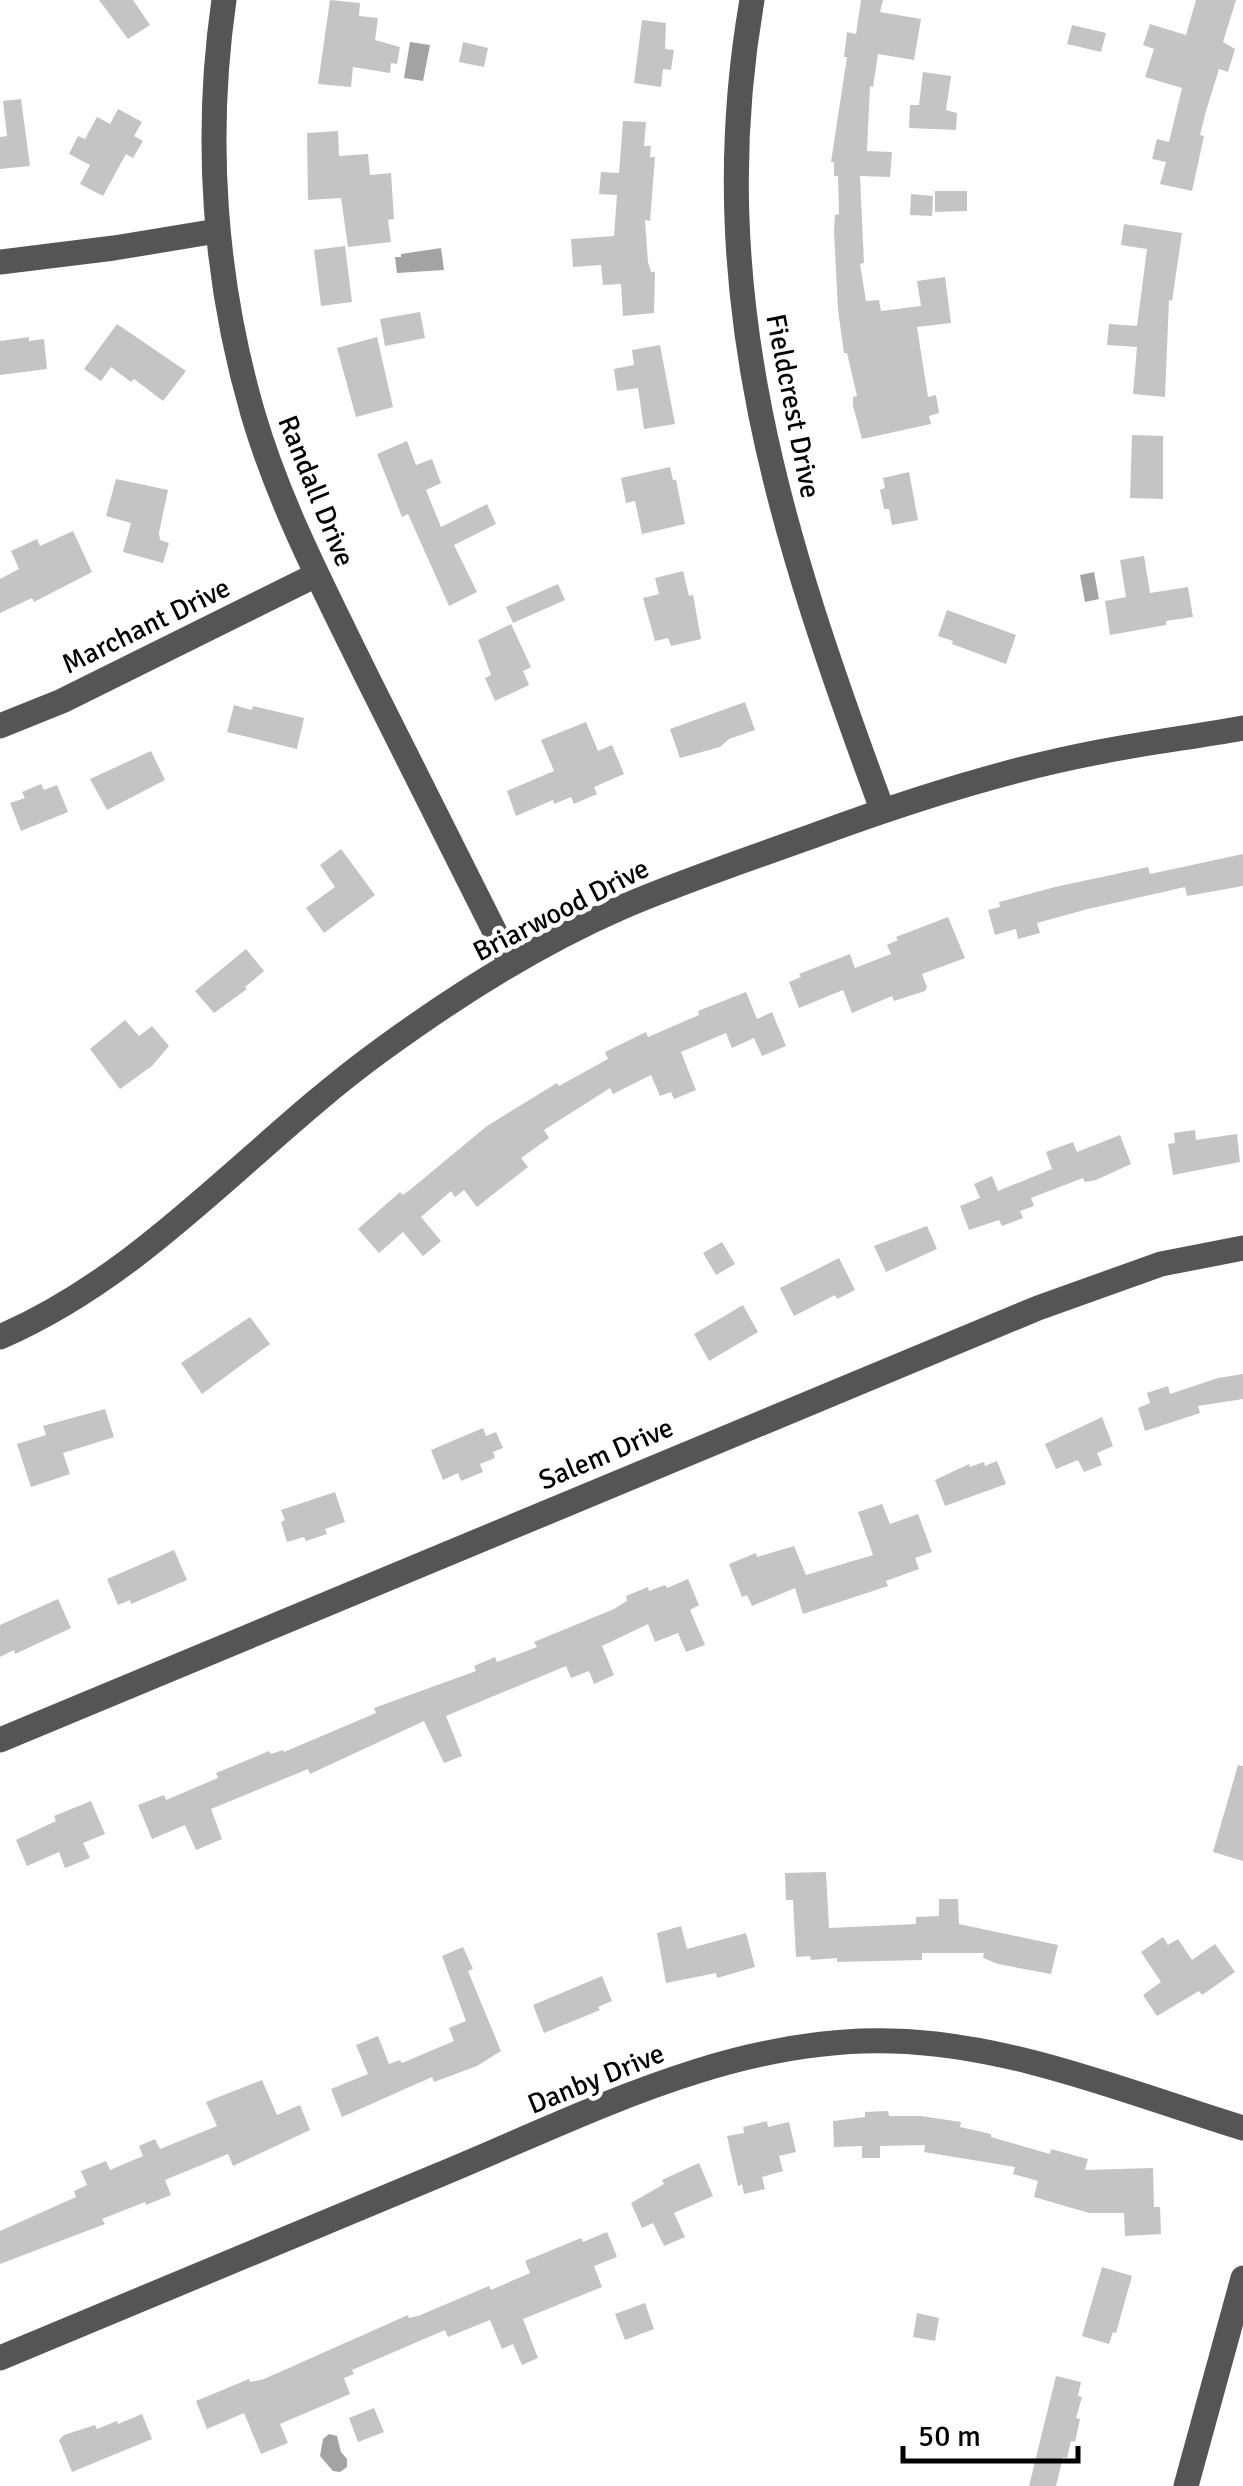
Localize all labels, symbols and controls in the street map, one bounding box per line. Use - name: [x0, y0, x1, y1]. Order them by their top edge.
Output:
- street label: Fieldcrest Drive: [758, 311, 828, 501]
- street label: Randall Drive: [270, 410, 362, 572]
- street label: Marchant Drive: [56, 571, 236, 681]
- street label: Briarwood Drive: [467, 851, 655, 969]
- street label: Salem Drive: [534, 1410, 678, 1498]
- street label: Danby Drive: [523, 2036, 669, 2122]
- scale bar: [903, 2401, 1078, 2463]
- text: 50 m: [918, 2418, 981, 2455]

